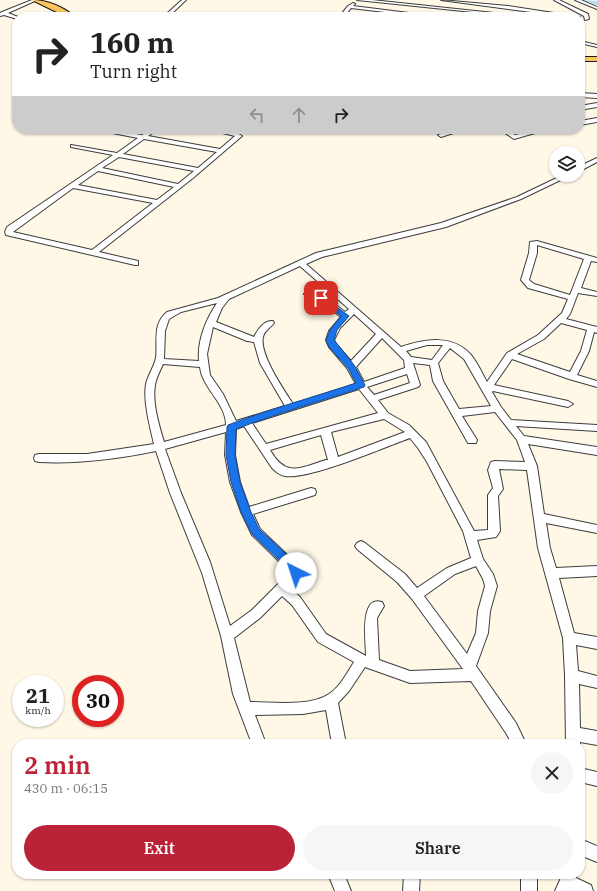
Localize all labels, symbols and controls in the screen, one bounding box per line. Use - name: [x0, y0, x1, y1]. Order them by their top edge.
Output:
- text: 160 m: [90, 24, 174, 61]
- icon: right: [24, 28, 76, 80]
- text: Turn right: [90, 60, 177, 83]
- icon: left: [246, 104, 268, 126]
- icon: ahead: [288, 104, 310, 126]
- icon: right: [330, 104, 352, 126]
- map controls: [549, 146, 585, 182]
- button: layers: [549, 146, 585, 182]
- pin: [304, 281, 338, 315]
- icon: arrive: [310, 287, 332, 309]
- position arrow: [275, 552, 317, 594]
- speed limit sign: 30: [72, 675, 124, 727]
- text: 21: [26, 682, 50, 709]
- text: km/h: [25, 704, 51, 717]
- text: 2 min: [24, 749, 91, 781]
- button: close: [531, 752, 573, 794]
- text: 430 m · 06:15: [24, 780, 108, 797]
- button: Exit: [24, 825, 295, 871]
- button: Share: [303, 825, 573, 871]

